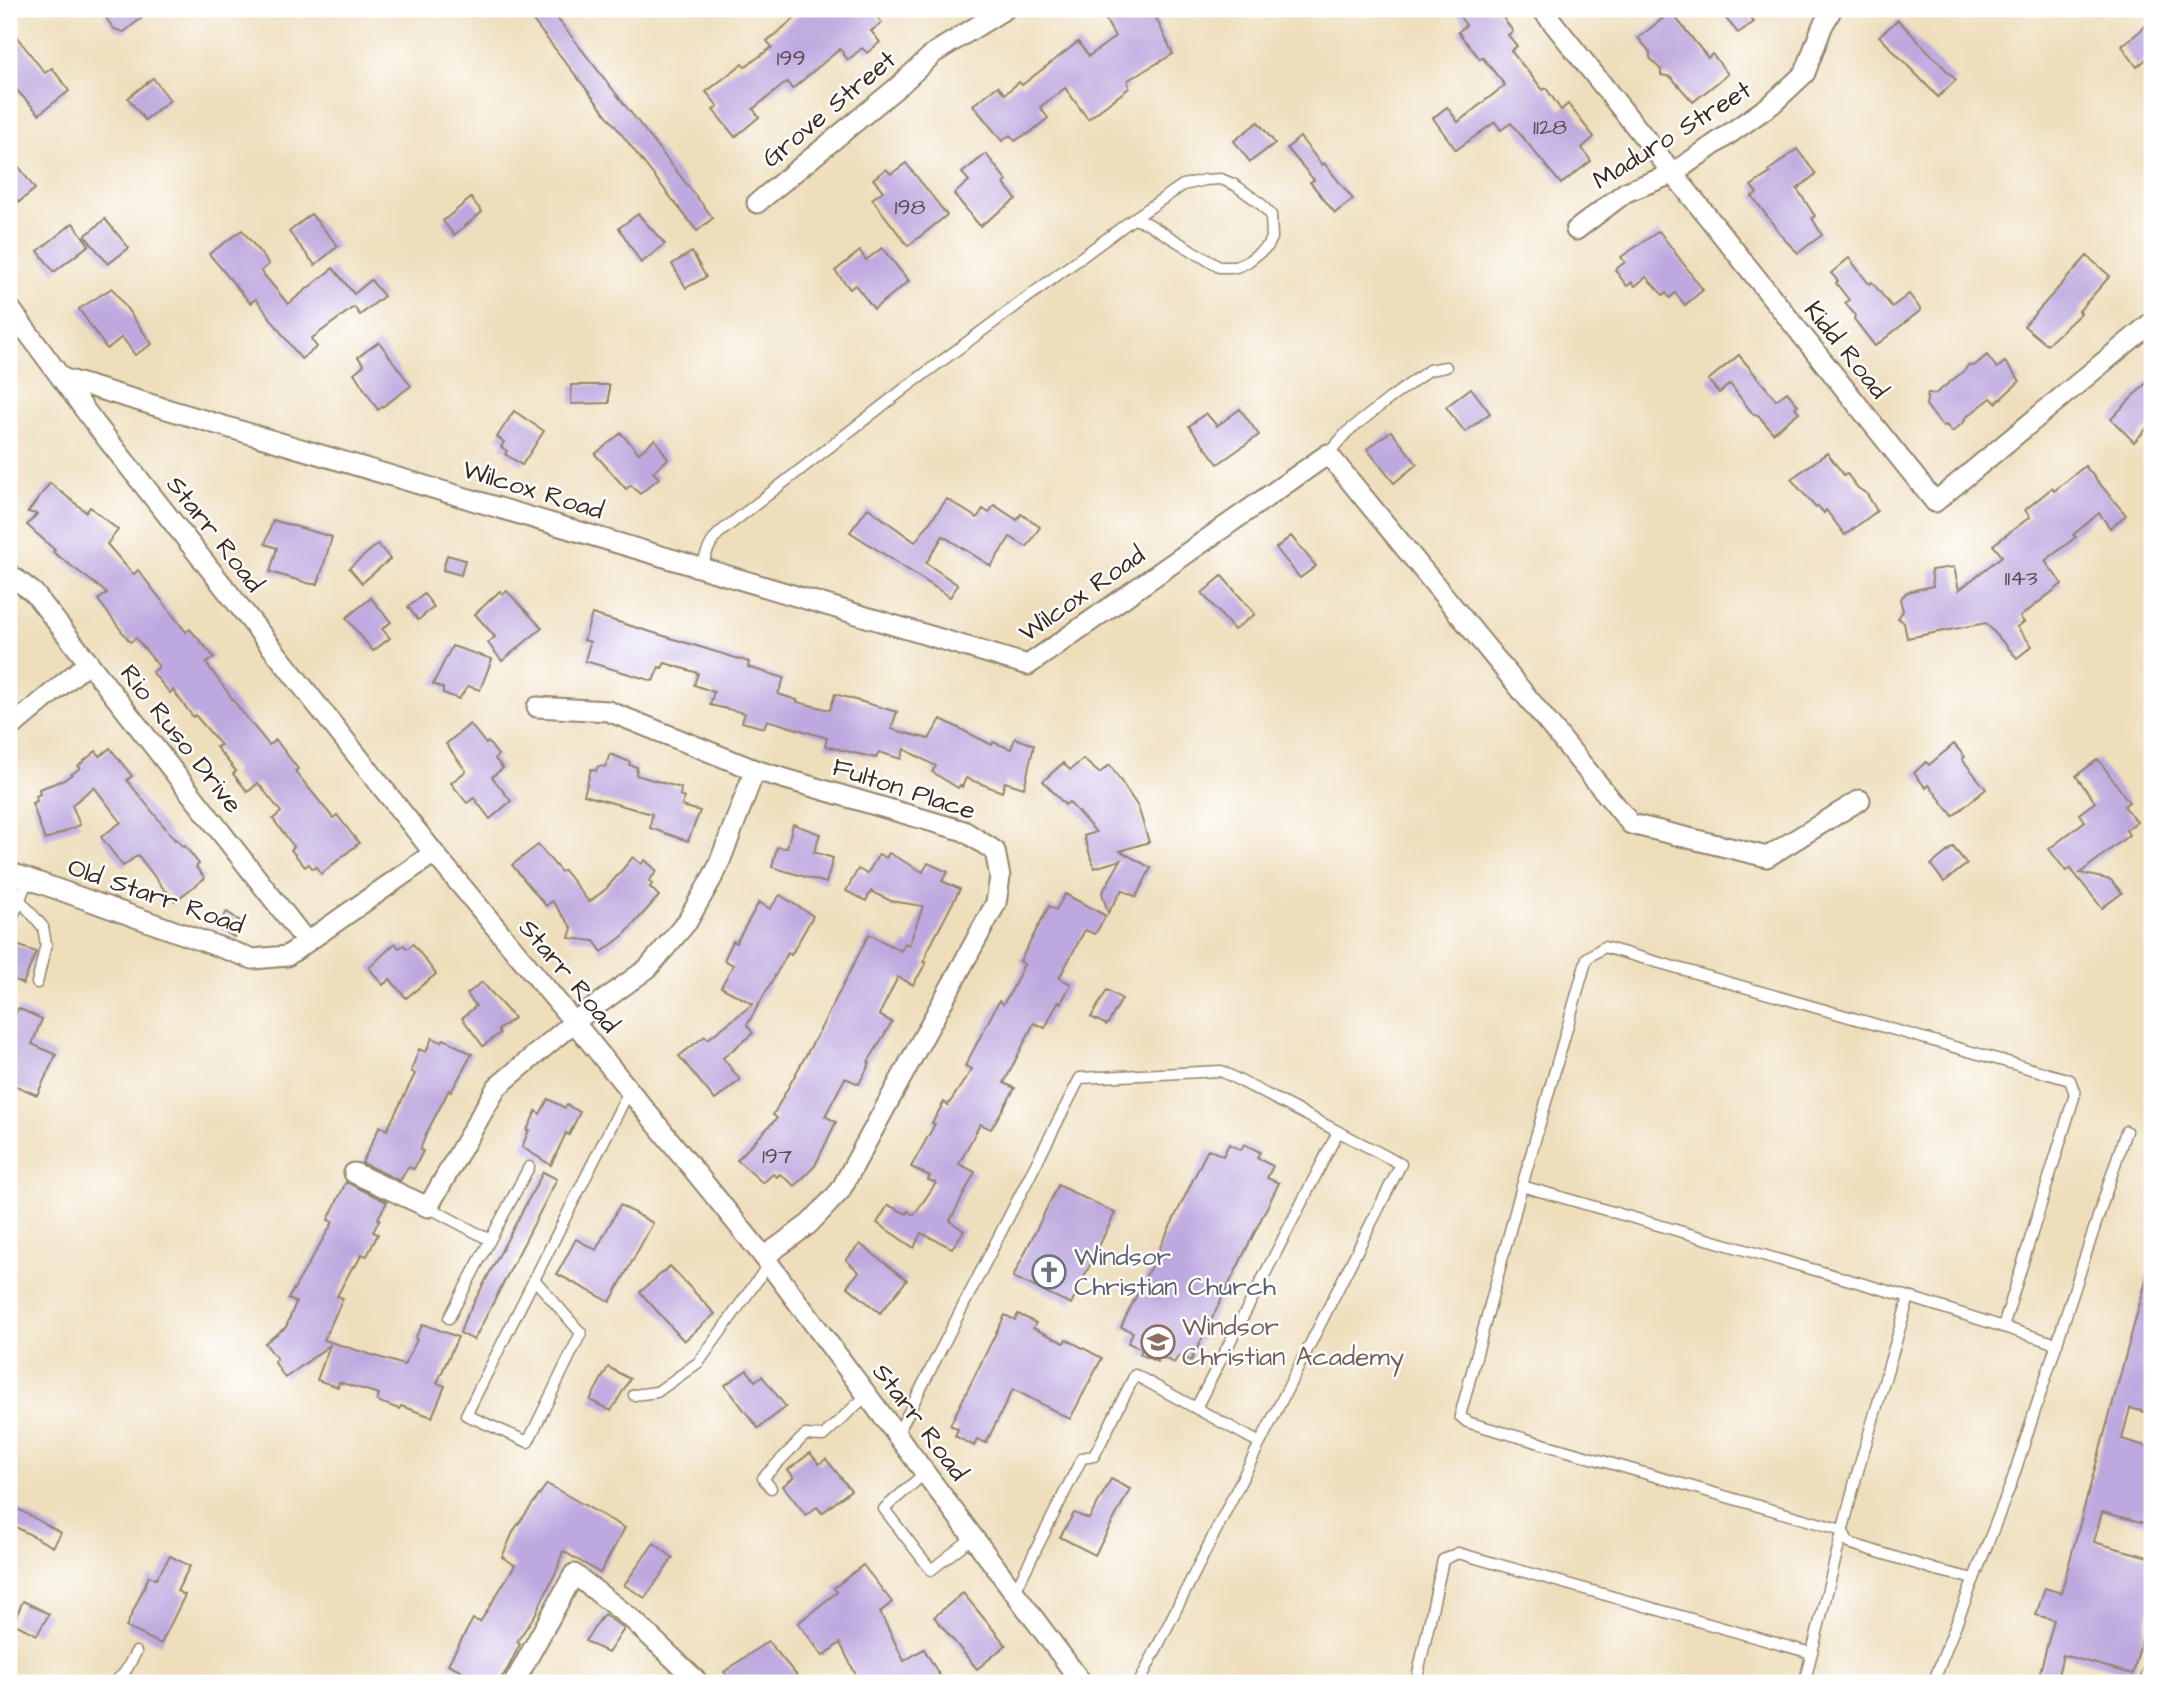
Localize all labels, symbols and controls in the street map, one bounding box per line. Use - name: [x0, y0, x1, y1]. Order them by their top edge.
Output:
- street label: Grove Street: [754, 42, 904, 176]
- house number: 199: [776, 42, 806, 74]
- street label: Maduro Street: [1586, 72, 1759, 198]
- house number: 1128: [1533, 111, 1567, 143]
- house number: 198: [895, 191, 926, 223]
- street label: Kidd Road: [1795, 293, 1897, 407]
- street label: Wilcox Road: [458, 451, 608, 529]
- street label: Starr Road: [158, 468, 272, 600]
- street label: Wilcox Road: [1012, 537, 1152, 651]
- house number: 1143: [2004, 562, 2038, 594]
- street label: Rio Ruso Drive: [111, 657, 251, 821]
- street label: Fulton Place: [828, 749, 980, 829]
- street label: Old Starr Road: [63, 849, 249, 943]
- street label: Starr Road: [510, 911, 628, 1041]
- house number: 197: [762, 1140, 792, 1172]
- place label: Windsor Christian Church: [1074, 1239, 1276, 1305]
- church icon: Windsor Christian Church: [1030, 1253, 1068, 1291]
- place label: Windsor Christian Academy: [1182, 1309, 1404, 1377]
- school or university icon: Windsor Christian Academy: [1139, 1323, 1177, 1361]
- street label: Starr Road: [864, 1356, 976, 1488]

